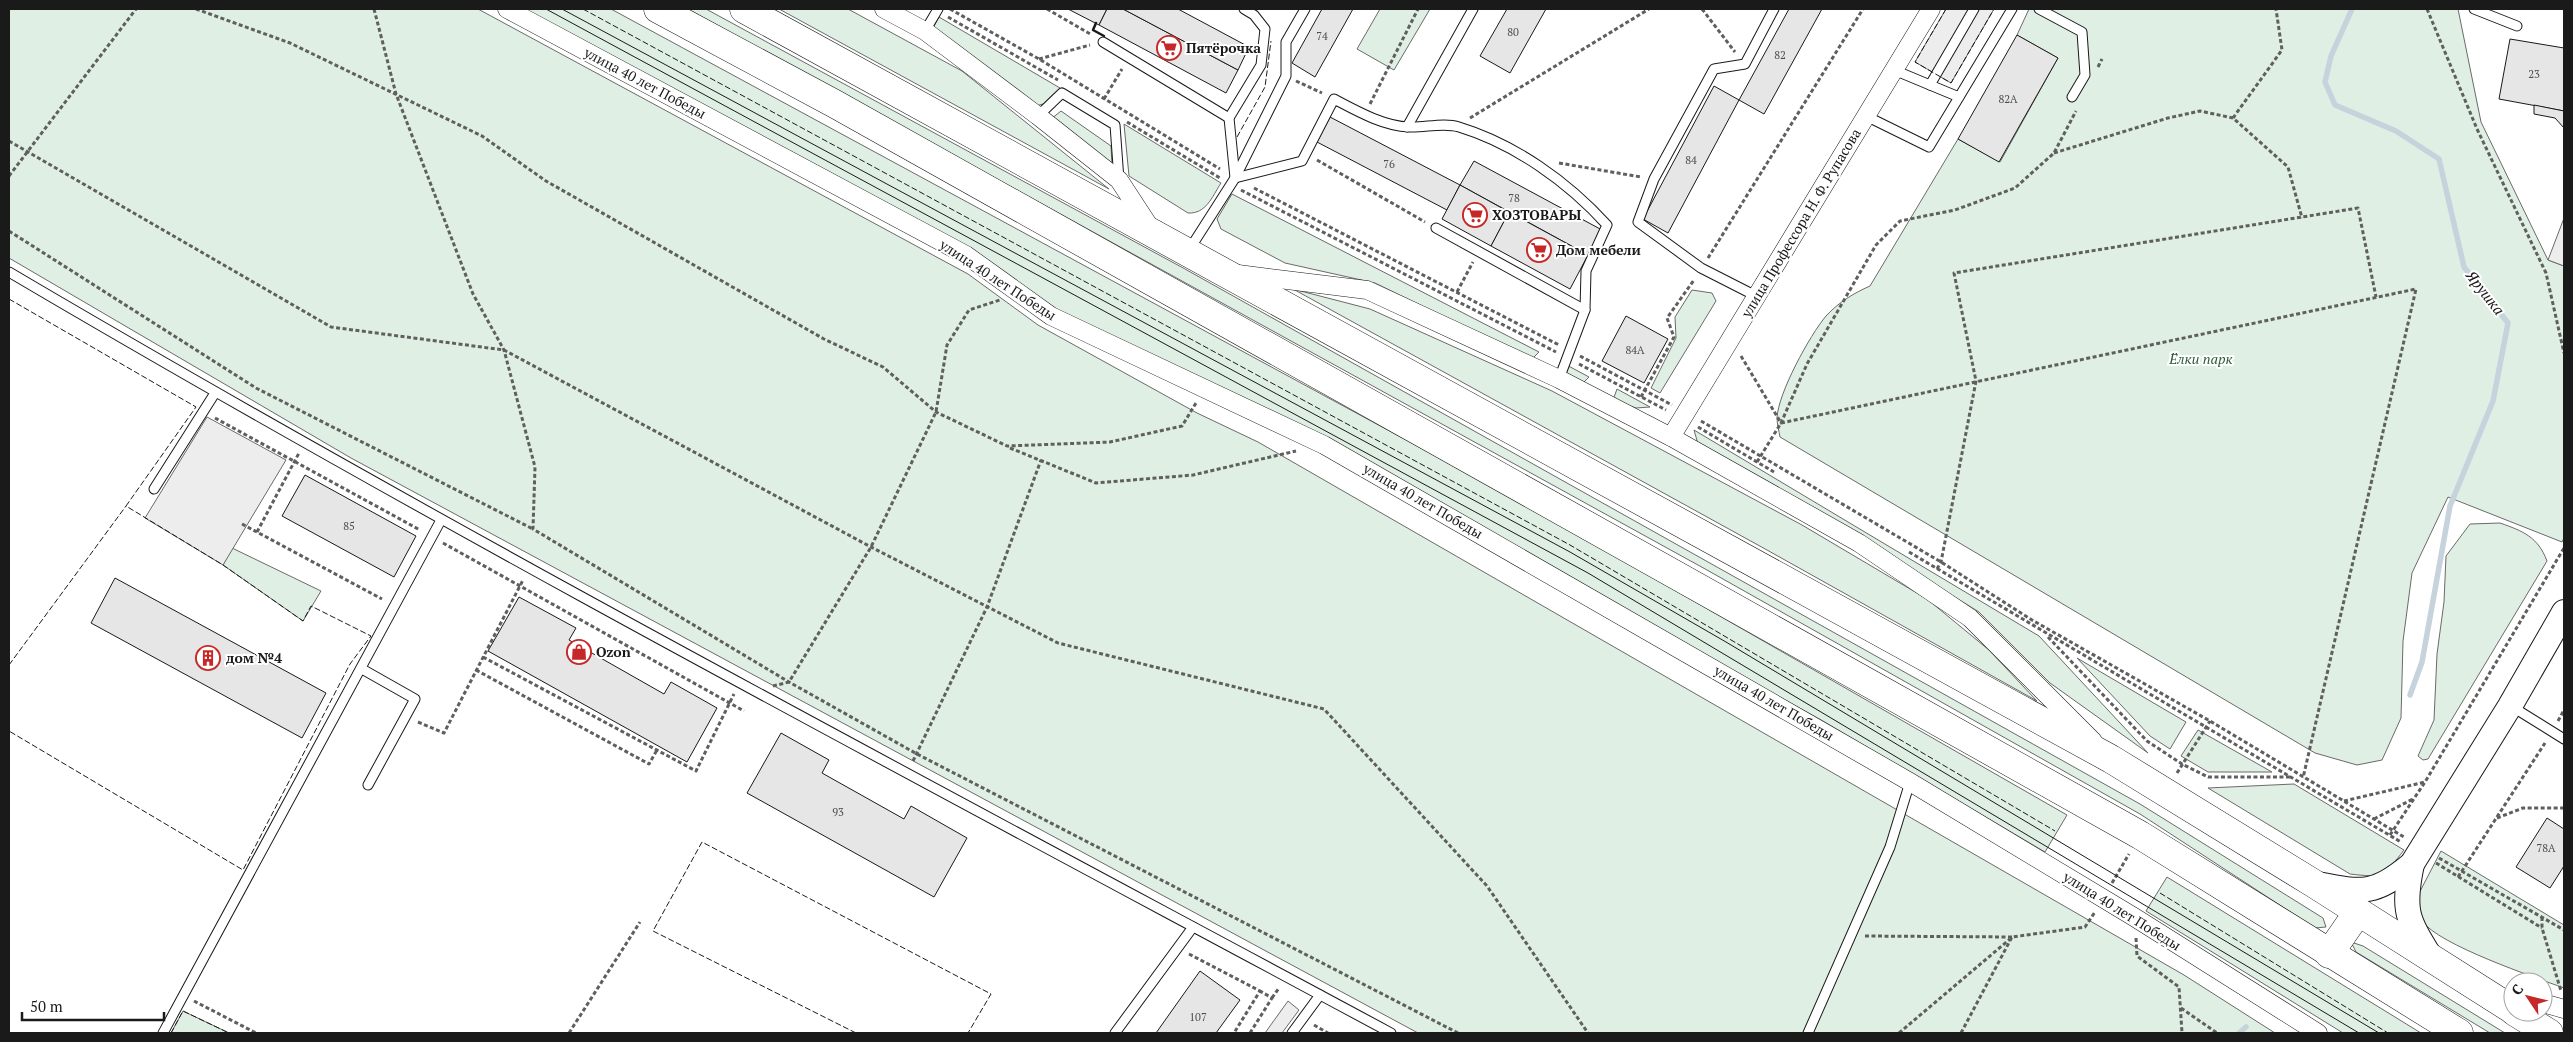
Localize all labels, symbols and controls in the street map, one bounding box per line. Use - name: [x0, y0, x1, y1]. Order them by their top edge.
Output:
- house number: 80: [1507, 25, 1519, 39]
- house number: 74: [1316, 29, 1328, 43]
- supermarket icon: Пятёрочка: [1156, 35, 1182, 61]
- place label: Пятёрочка: [1186, 38, 1261, 57]
- street label: улица 40 лет Победы: [580, 42, 709, 123]
- house number: 82: [1774, 48, 1786, 62]
- house number: 23: [2528, 67, 2540, 81]
- house number: 82А: [1998, 92, 2018, 106]
- street label: улица Профессора Н. Ф. Рупасова: [1736, 125, 1865, 322]
- house number: 84: [1685, 153, 1697, 167]
- house number: 76: [1383, 157, 1395, 171]
- house number: 78: [1508, 191, 1520, 205]
- supermarket icon: ХОЗТОВАРЫ: [1462, 202, 1488, 228]
- place label: ХОЗТОВАРЫ: [1492, 205, 1581, 224]
- street label: улица 40 лет Победы: [936, 234, 1060, 324]
- supermarket icon: Дом мебели: [1526, 237, 1552, 263]
- place label: Дом мебели: [1556, 240, 1641, 259]
- water label: Ярушка: [2461, 265, 2509, 319]
- house number: 84А: [1625, 343, 1645, 357]
- park label: Ёлки парк: [2168, 349, 2233, 368]
- street label: улица 40 лет Победы: [1359, 458, 1487, 543]
- house number: 85: [343, 519, 355, 533]
- shop icon: Ozon: [566, 639, 592, 665]
- place label: Ozon: [596, 642, 631, 661]
- building icon: дом №4: [195, 645, 221, 671]
- place label: дом №4: [226, 648, 282, 667]
- street label: улица 40 лет Победы: [1710, 660, 1838, 745]
- house number: 93: [832, 805, 844, 819]
- house number: 78А: [2536, 841, 2556, 855]
- street label: улица 40 лет Победы: [2059, 866, 2185, 954]
- north arrow: [2503, 972, 2553, 1022]
- text: С: [2507, 980, 2527, 998]
- scale bar: [22, 990, 165, 1022]
- text: 50 m: [30, 996, 63, 1016]
- house number: 107: [1189, 1010, 1207, 1024]

